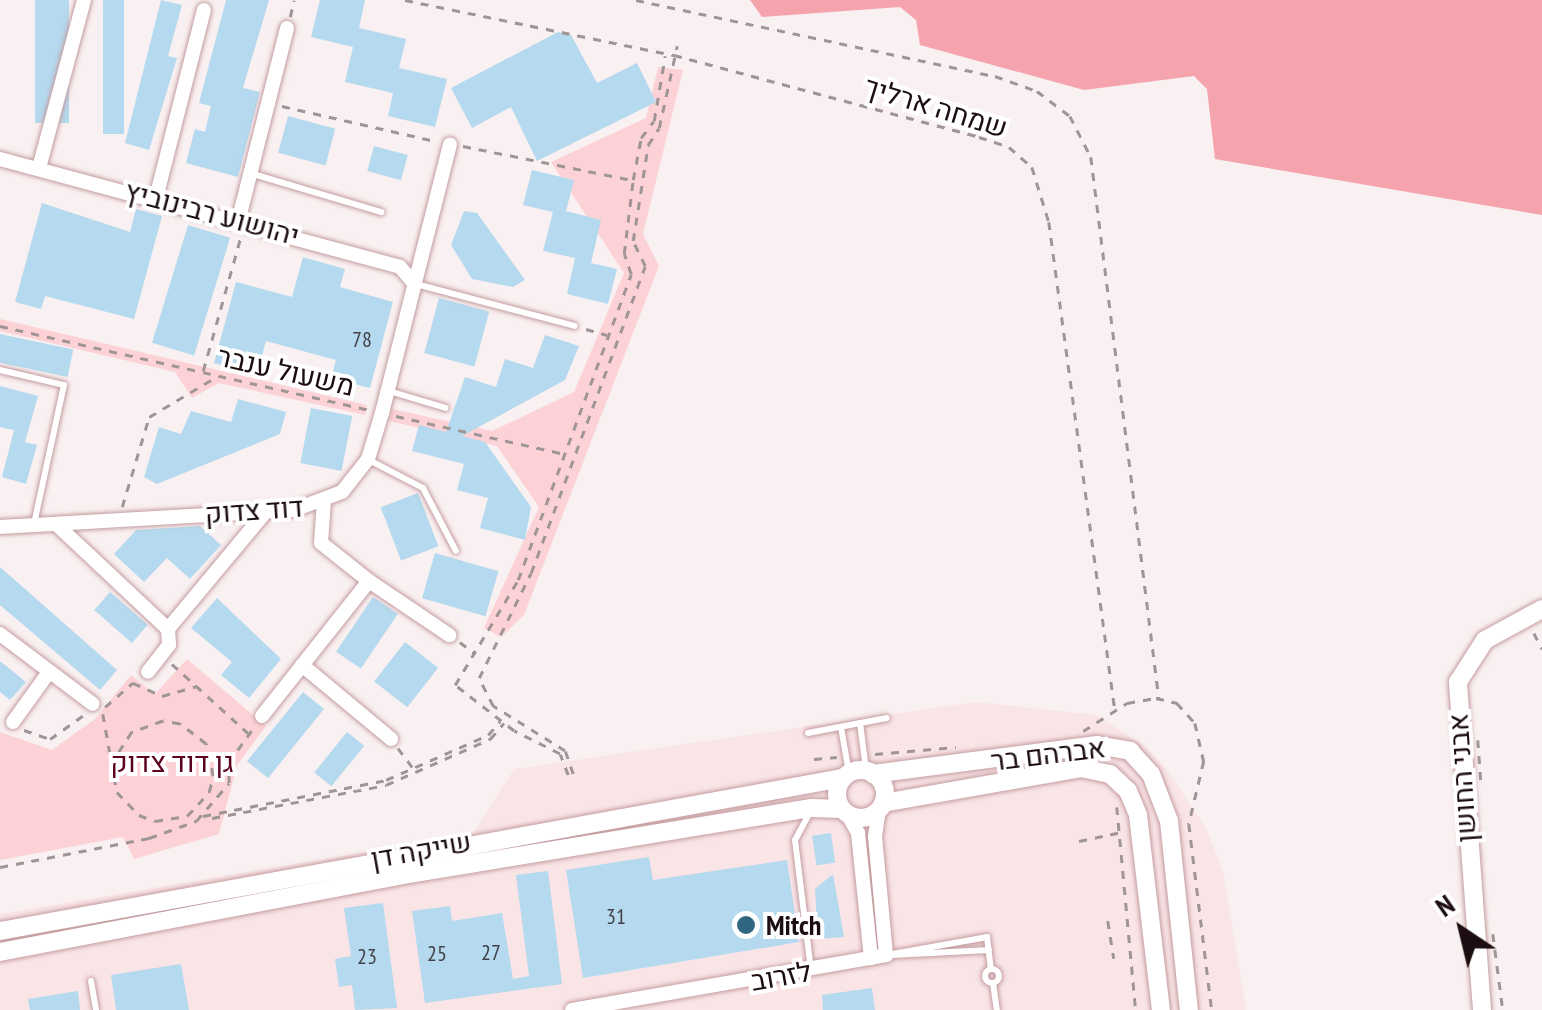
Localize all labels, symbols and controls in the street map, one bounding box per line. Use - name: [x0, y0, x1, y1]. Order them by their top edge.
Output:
- street label: שמחה ארליך: [860, 69, 1012, 145]
- street label: יהושוע רבינוביץ: [121, 174, 303, 252]
- house number: 78: [352, 327, 372, 353]
- street label: משעול ענבר: [214, 339, 358, 403]
- street label: דוד צדוק: [203, 490, 305, 530]
- street label: אבני החושן: [1441, 712, 1483, 844]
- street label: אברהם בר: [989, 730, 1107, 778]
- park label: גן דוד צדוק: [110, 745, 234, 779]
- street label: שייקה דן: [368, 825, 474, 875]
- north arrow: [1412, 880, 1512, 980]
- text: N: [1428, 886, 1461, 925]
- house number: 31: [606, 904, 626, 930]
- place label: Mitch: [766, 908, 821, 942]
- marker: Mitch: [735, 914, 757, 936]
- house number: 27: [481, 940, 501, 966]
- house number: 25: [427, 941, 447, 967]
- house number: 23: [357, 944, 377, 970]
- street label: לזרוב: [748, 954, 814, 998]

